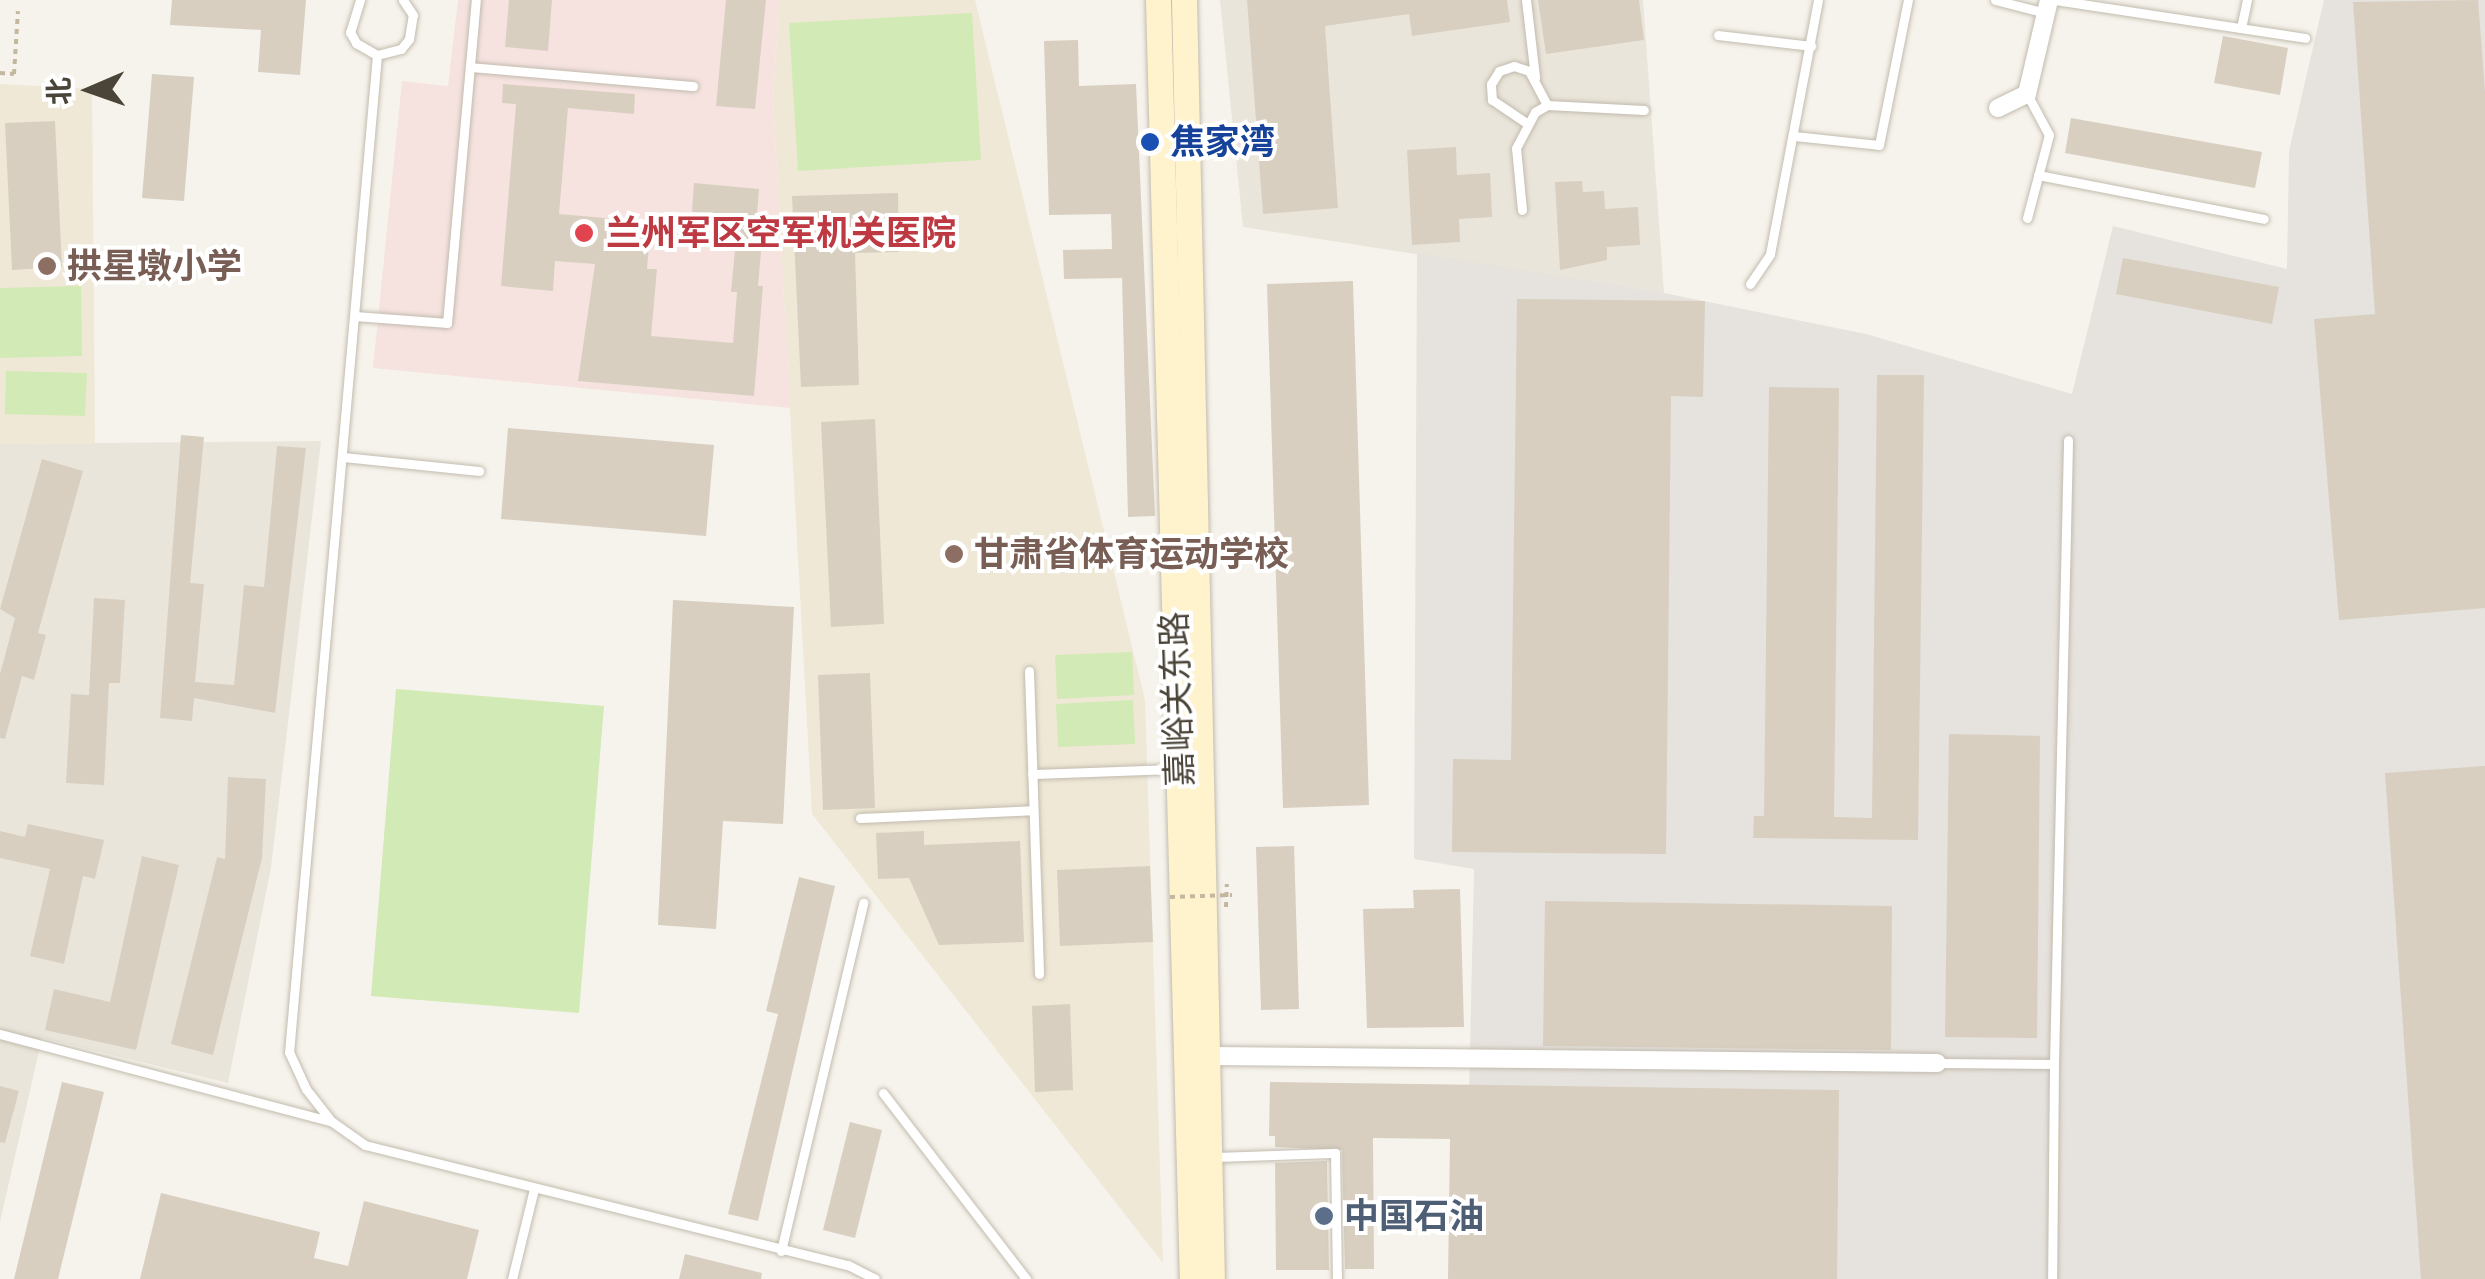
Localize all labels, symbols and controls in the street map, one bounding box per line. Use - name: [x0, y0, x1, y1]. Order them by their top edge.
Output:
- north arrow: [40, 40, 140, 140]
- text: 北: [43, 76, 76, 106]
- place label: 焦家湾: [1170, 121, 1275, 163]
- marker: 焦家湾: [1139, 131, 1161, 153]
- place label: 兰州军区空军机关医院: [606, 212, 956, 254]
- marker: 兰州军区空军机关医院: [571, 220, 597, 246]
- place label: 拱星墩小学: [67, 245, 242, 287]
- marker: 拱星墩小学: [36, 255, 58, 277]
- place label: 甘肃省体育运动学校: [974, 533, 1289, 575]
- marker: 甘肃省体育运动学校: [943, 543, 965, 565]
- street label: 嘉峪关东路: [1153, 611, 1201, 787]
- place label: 中国石油: [1344, 1195, 1484, 1237]
- marker: 中国石油: [1313, 1205, 1335, 1227]

